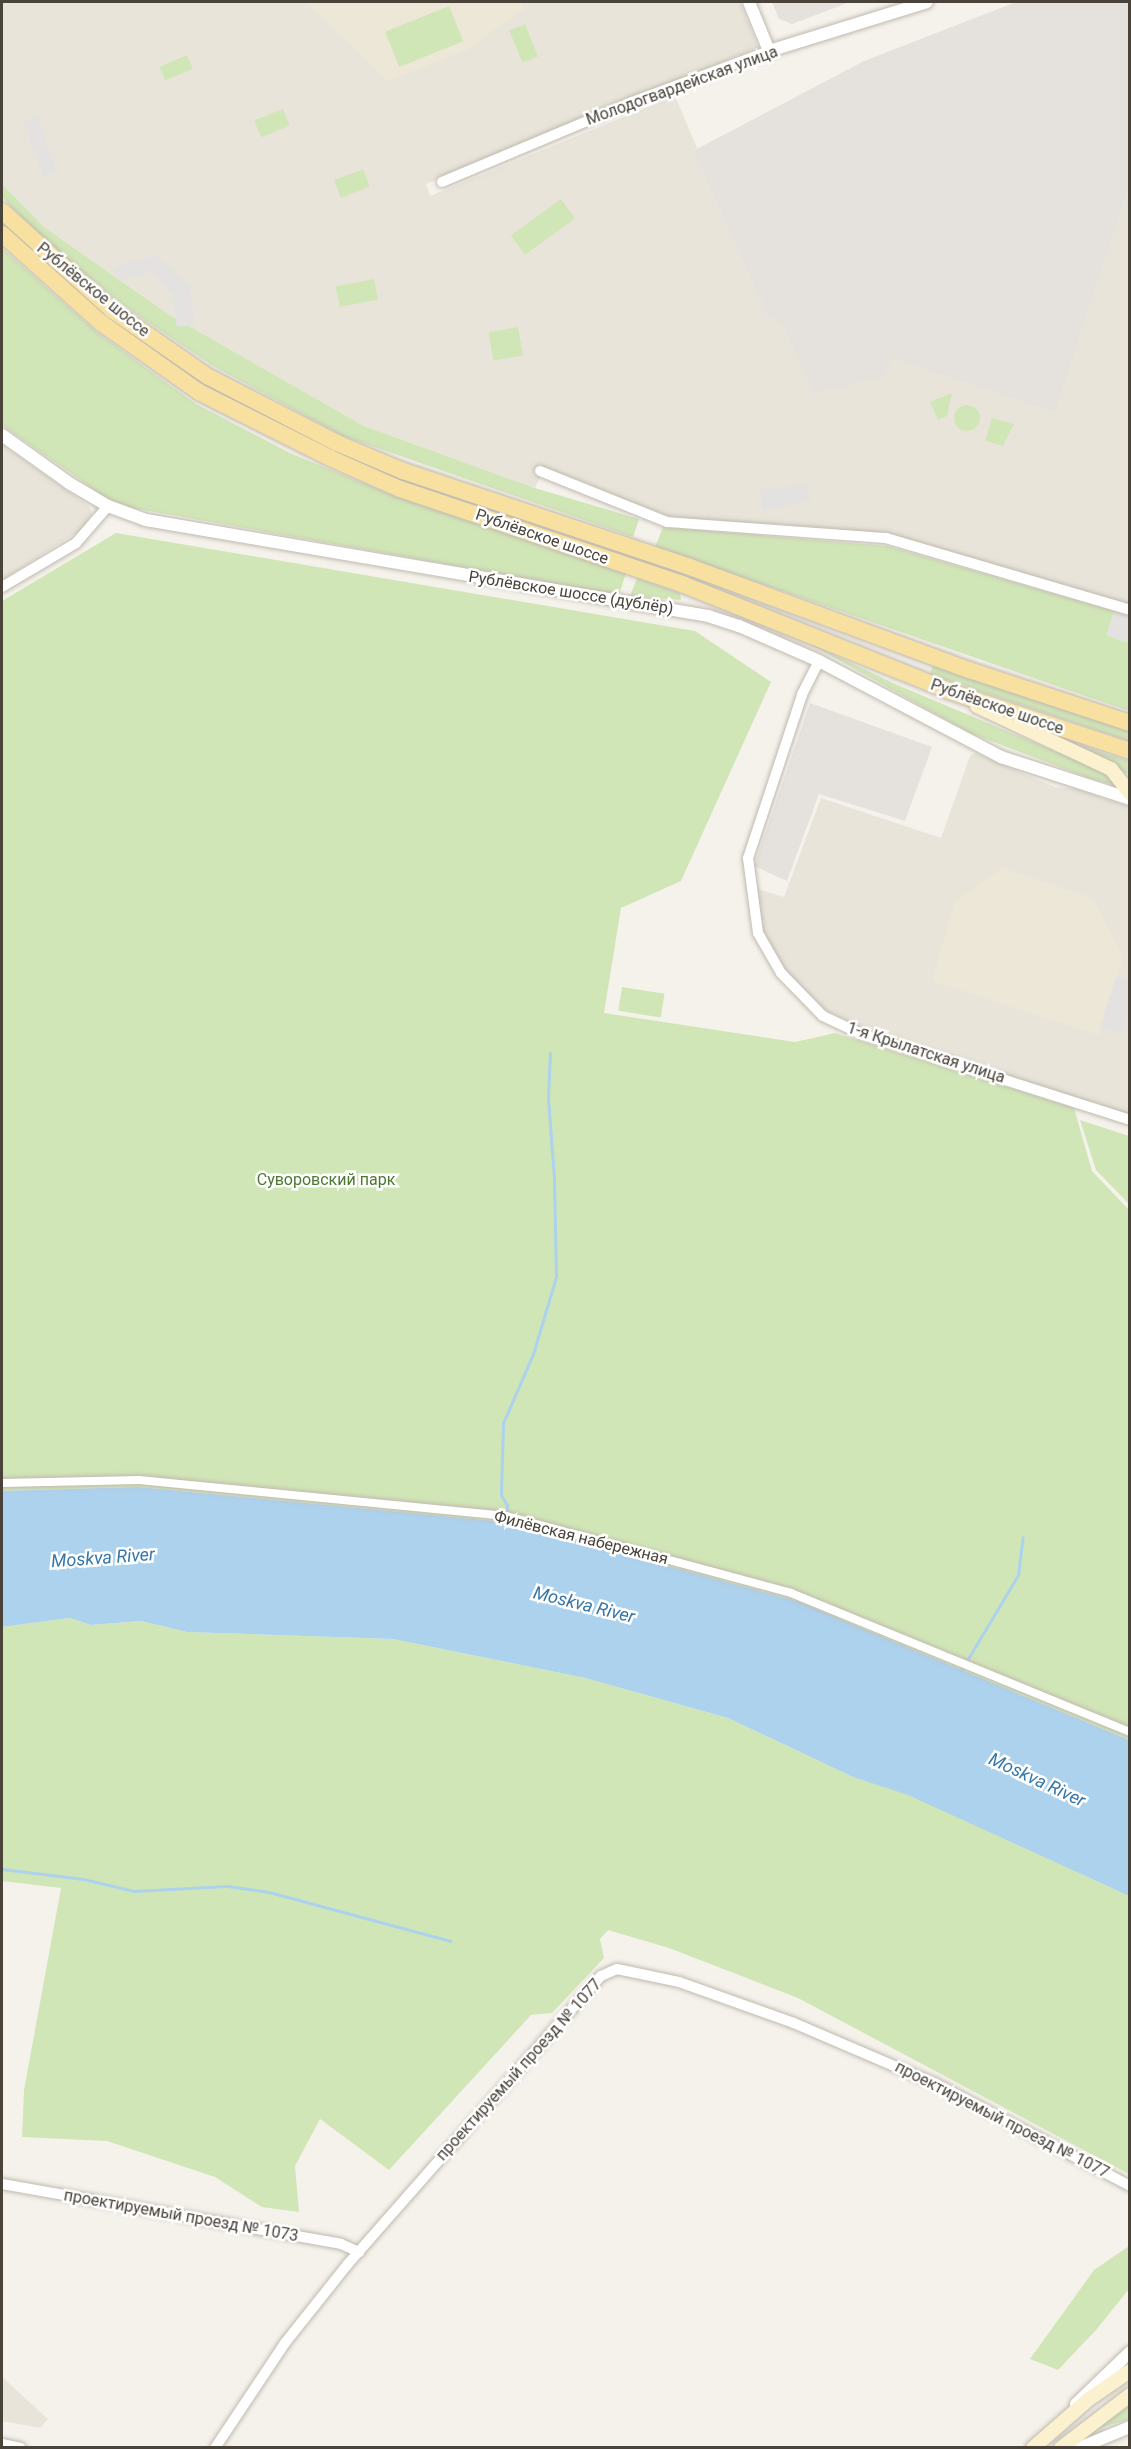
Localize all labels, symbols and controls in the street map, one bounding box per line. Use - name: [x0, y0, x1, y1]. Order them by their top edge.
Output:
- street label: Молодогвардейская улица: [583, 42, 781, 130]
- street label: Рублёвское шоссе: [33, 239, 153, 341]
- street label: Рублёвское шоссе: [473, 505, 611, 569]
- street label: Рублёвское шоссе (дублёр): [467, 567, 675, 619]
- street label: Рублёвское шоссе: [928, 675, 1066, 739]
- street label: 1-я Крылатская улица: [845, 1018, 1007, 1088]
- park label: Суворовский парк: [257, 1170, 395, 1190]
- street label: Филёвская набережная: [492, 1507, 670, 1569]
- water label: Moskva River: [50, 1544, 156, 1572]
- water label: Moskva River: [531, 1582, 637, 1628]
- water label: Moskva River: [985, 1748, 1089, 1812]
- street label: проектируемый проезд № 1077: [432, 1975, 606, 2165]
- street label: проектируемый проезд № 1077: [892, 2057, 1112, 2183]
- street label: проектируемый проезд № 1073: [62, 2186, 300, 2246]

